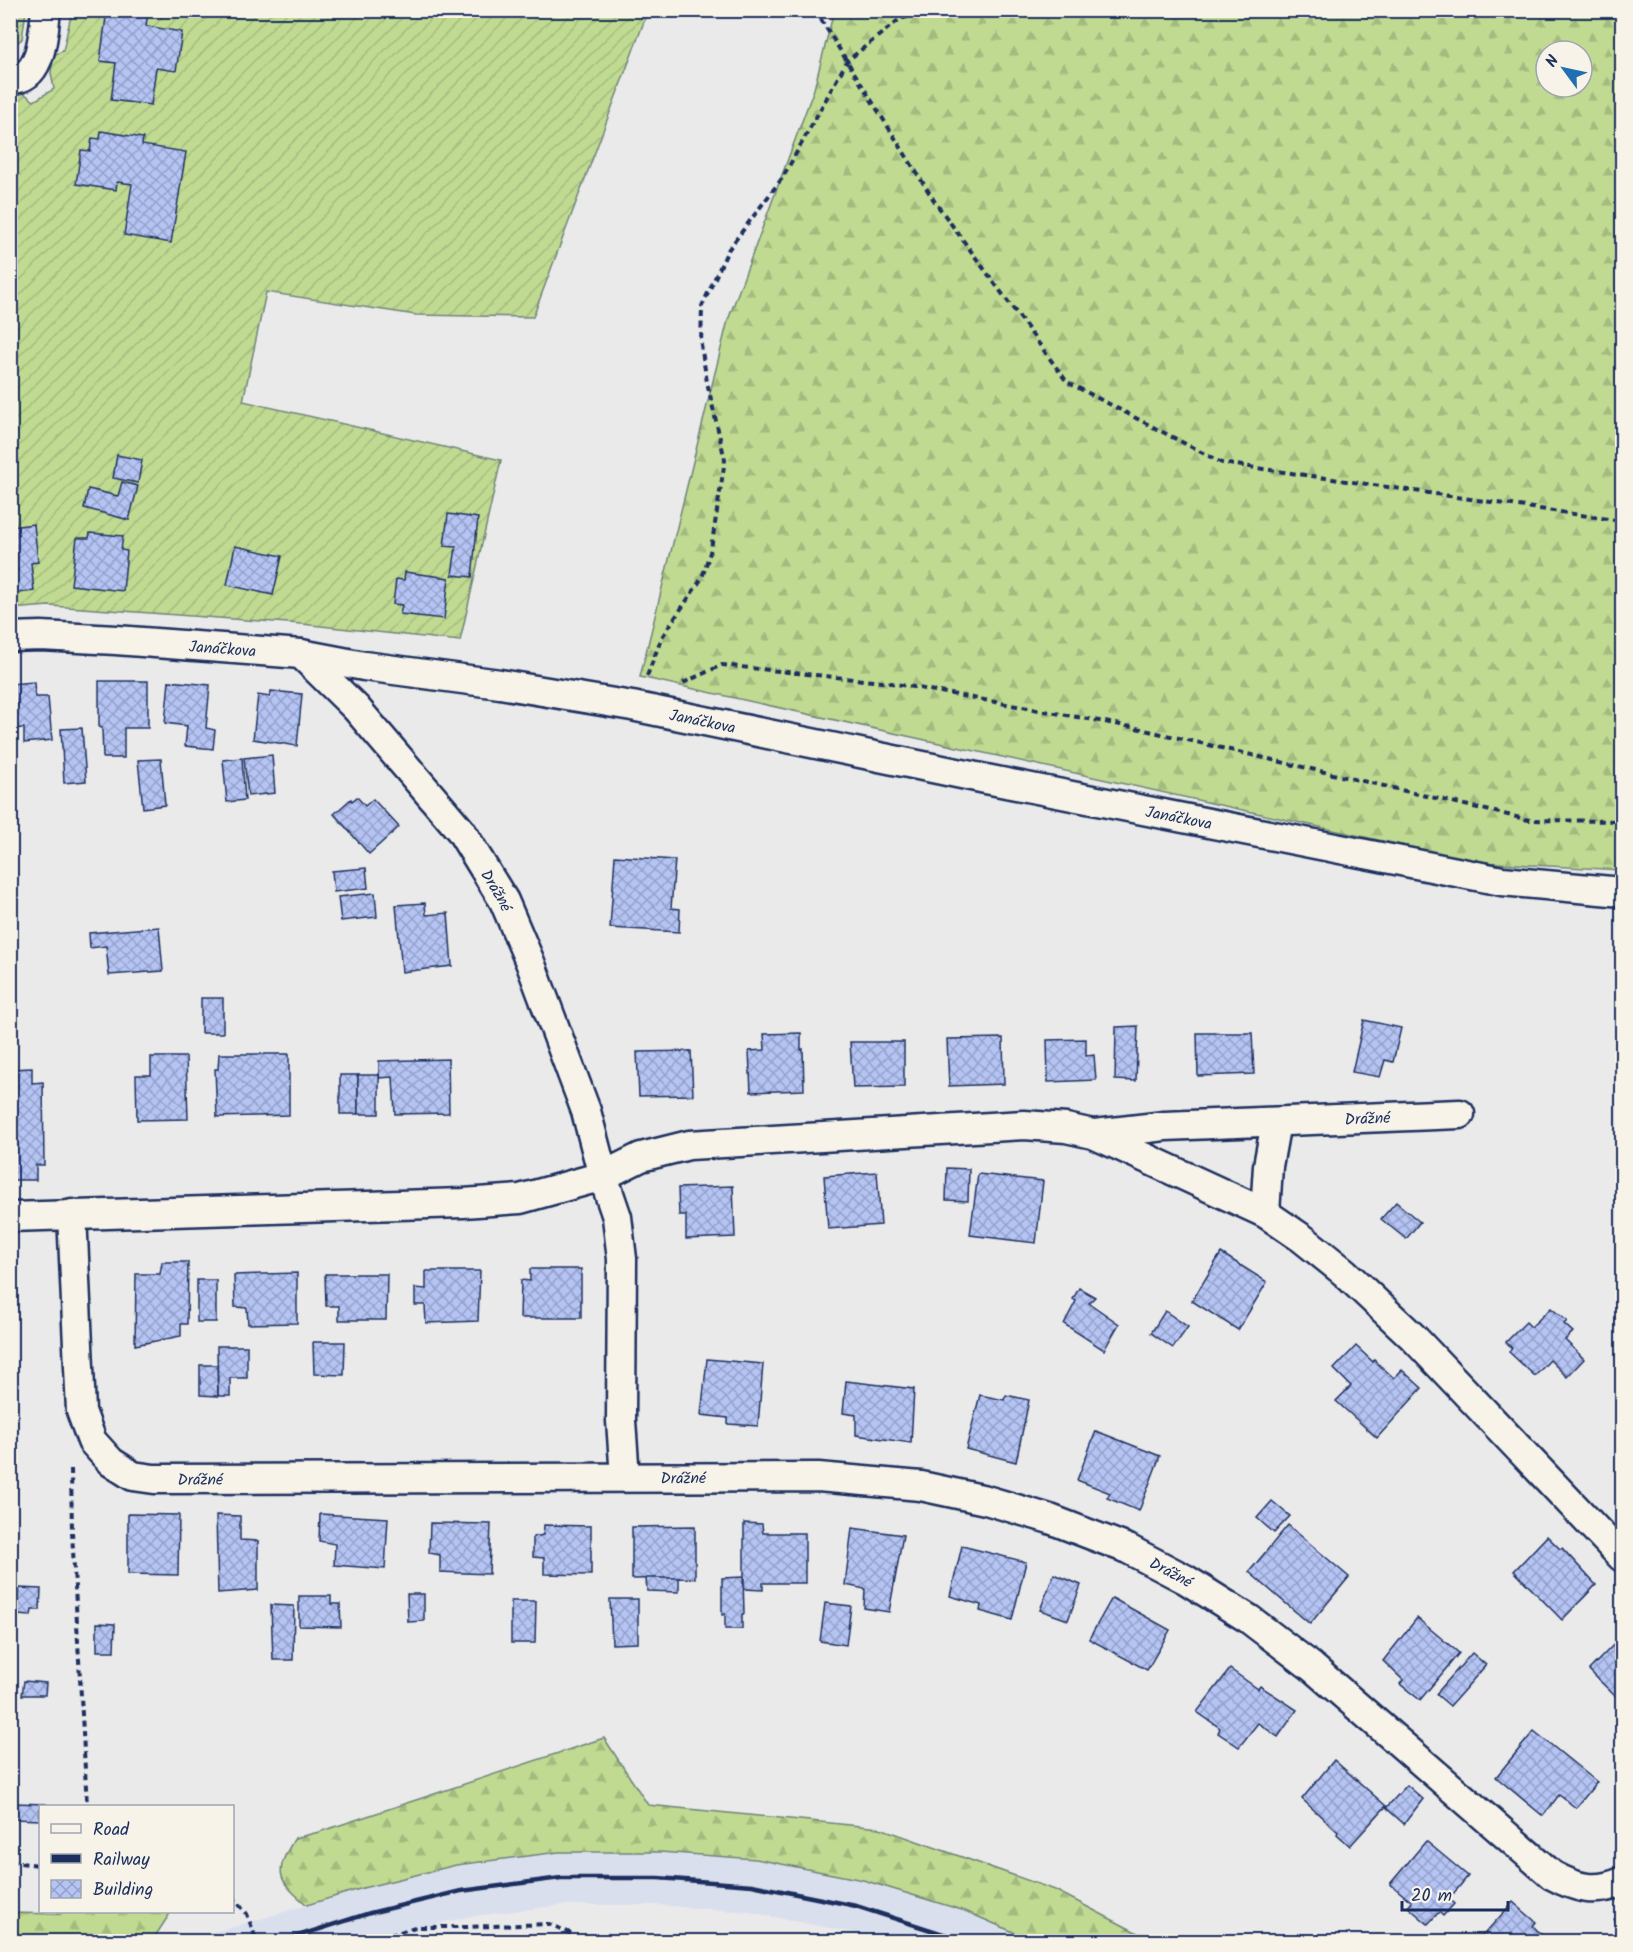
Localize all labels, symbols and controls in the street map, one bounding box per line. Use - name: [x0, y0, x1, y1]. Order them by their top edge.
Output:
- north arrow: [1534, 39, 1594, 99]
- text: N: [1539, 51, 1566, 73]
- street label: Janáčkova: [188, 635, 257, 665]
- street label: Janáčkova: [667, 703, 738, 741]
- street label: Janáčkova: [1143, 800, 1214, 837]
- street label: Drážné: [473, 865, 518, 916]
- street label: Drážné: [1344, 1106, 1392, 1133]
- street label: Drážné: [660, 1466, 707, 1491]
- street label: Drážné: [177, 1468, 224, 1493]
- street label: Drážné: [1145, 1551, 1198, 1595]
- legend: [39, 1805, 234, 1913]
- text: Road: [93, 1816, 130, 1845]
- text: Railway: [93, 1846, 150, 1875]
- scale bar: [1402, 1874, 1508, 1912]
- text: Building: [93, 1876, 153, 1905]
- text: 20 m: [1411, 1882, 1452, 1911]

